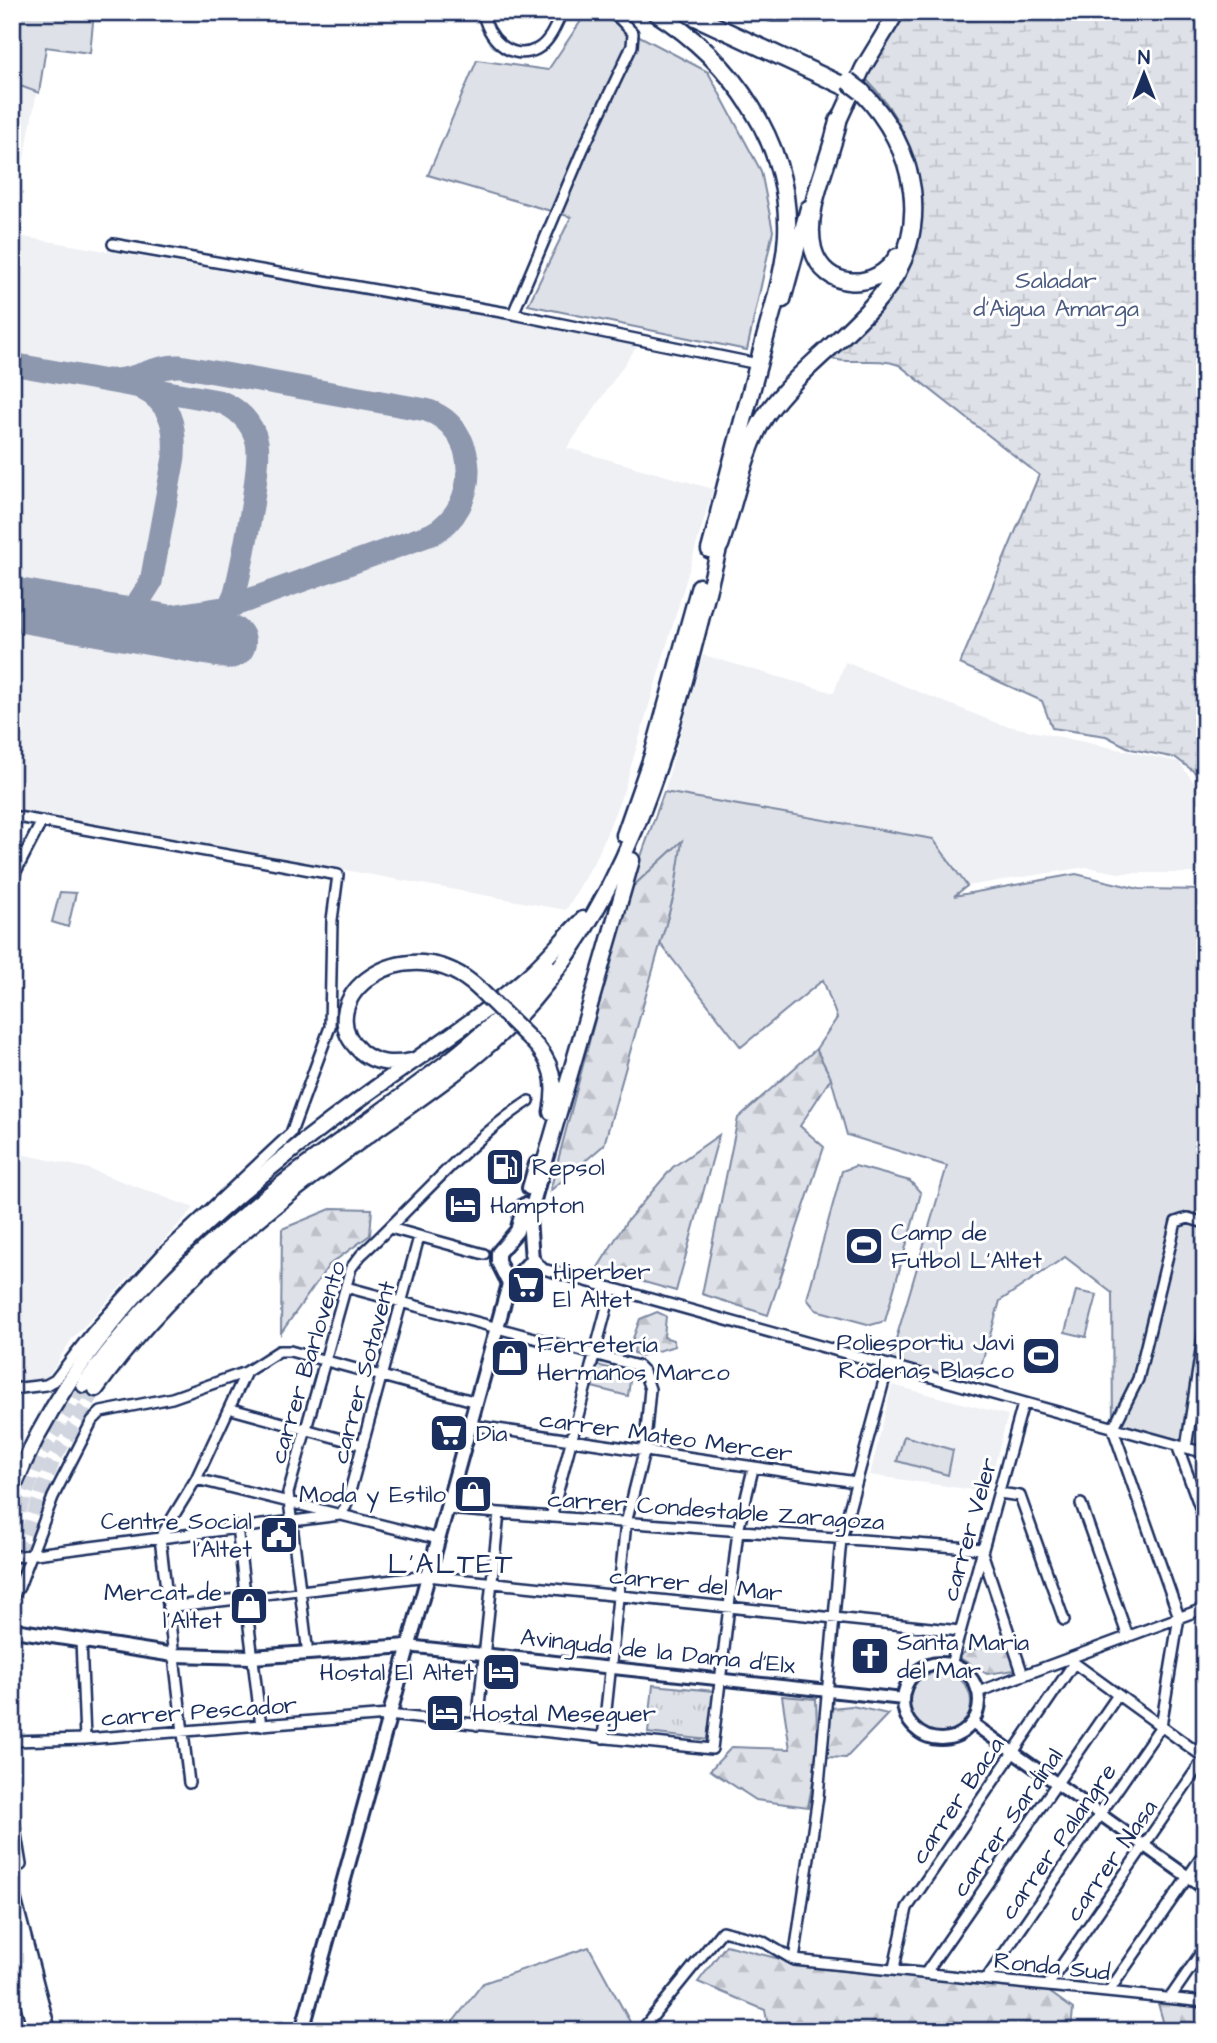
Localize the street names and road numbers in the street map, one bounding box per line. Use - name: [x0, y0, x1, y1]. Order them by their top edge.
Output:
- street label: carrer Barlovento: [261, 1256, 355, 1468]
- street label: carrer Sotavent: [323, 1277, 405, 1467]
- street label: carrer Mateo Mercer: [537, 1402, 795, 1472]
- street label: carrer Veler: [933, 1454, 1007, 1605]
- street label: carrer Condestable Zaragoza: [546, 1482, 886, 1541]
- street label: carrer del Mar: [608, 1559, 784, 1611]
- street label: Avinguda de la Dama d'Elx: [519, 1621, 798, 1684]
- street label: carrer Pescador: [100, 1688, 298, 1736]
- street label: carrer Baca: [903, 1730, 1013, 1871]
- street label: carrer Sardinal: [944, 1741, 1072, 1904]
- street label: carrer Palangre: [992, 1757, 1126, 1927]
- street label: carrer Nasa: [1057, 1793, 1166, 1928]
- street label: Ronda Sud: [992, 1944, 1112, 1990]

